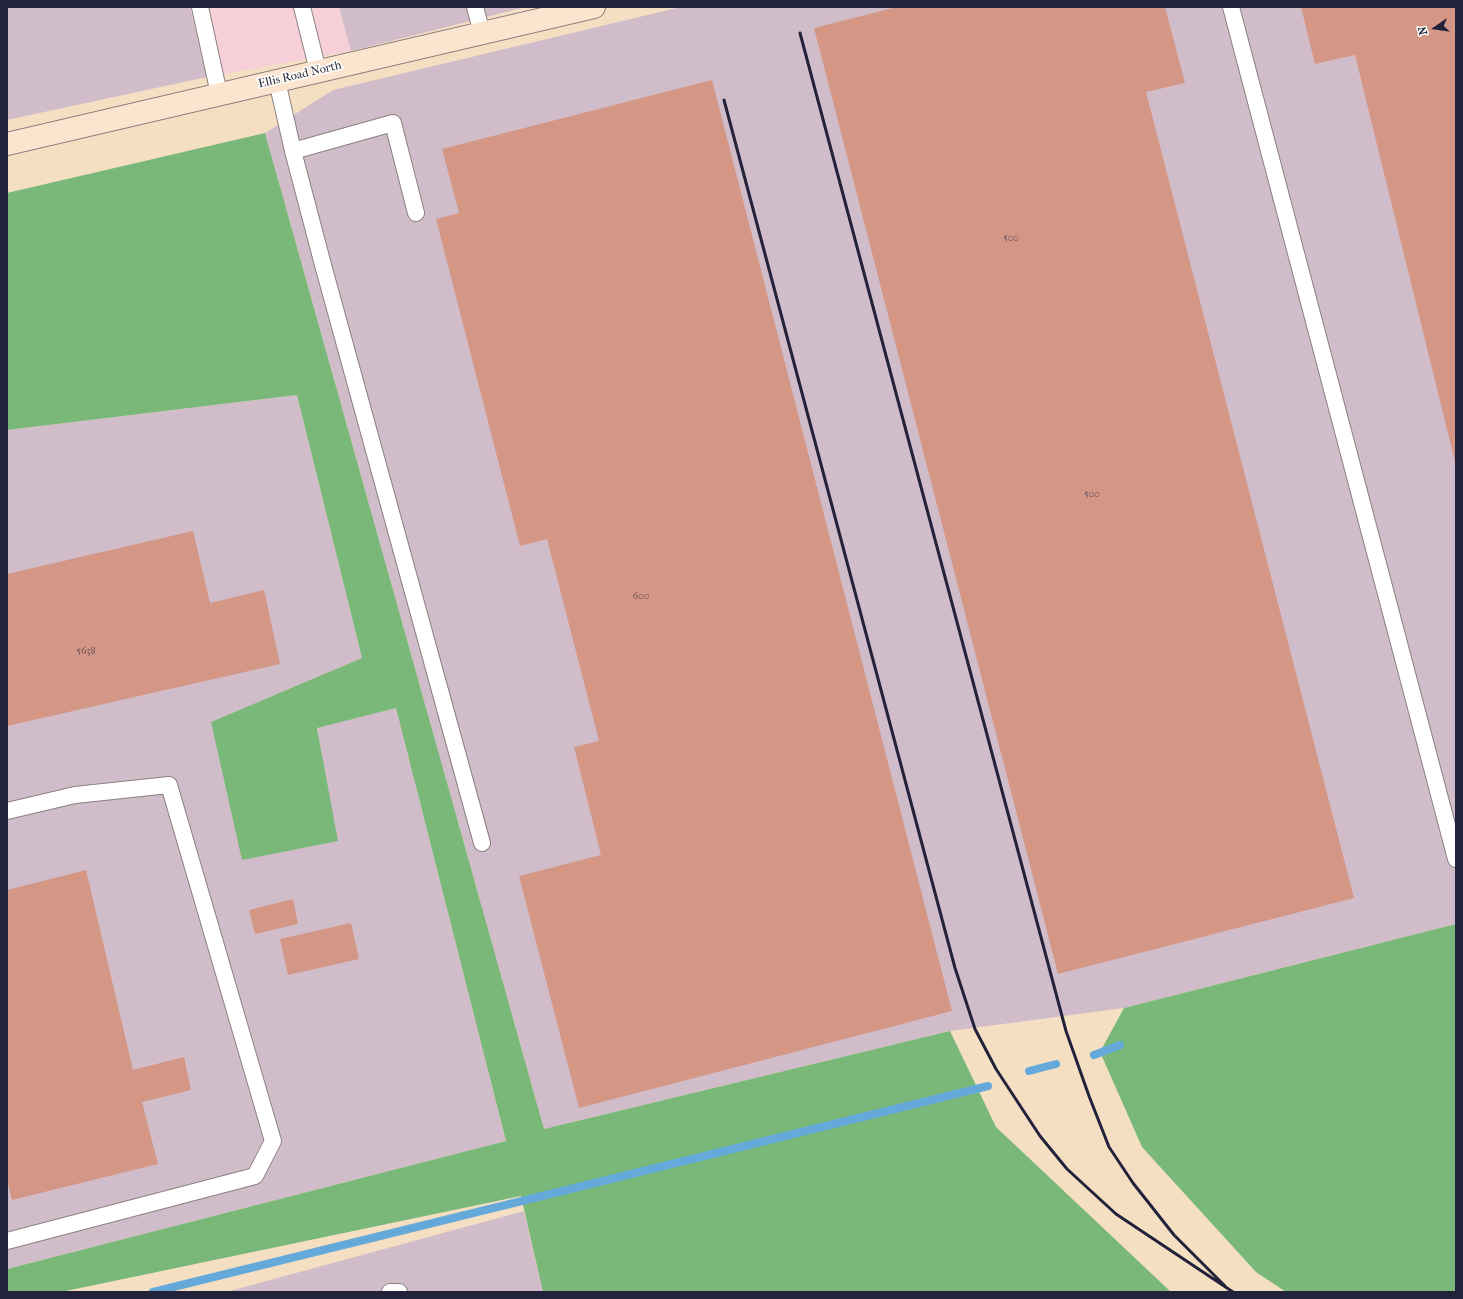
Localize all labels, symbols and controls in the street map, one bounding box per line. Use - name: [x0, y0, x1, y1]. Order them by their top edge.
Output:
- north arrow: [1415, 8, 1455, 48]
- text: N: [1416, 25, 1430, 36]
- street label: Ellis Road North: [257, 58, 343, 92]
- house number: 500: [1003, 233, 1019, 245]
- house number: 500: [1084, 489, 1100, 501]
- house number: 600: [633, 591, 649, 603]
- house number: 5638: [77, 646, 95, 658]

